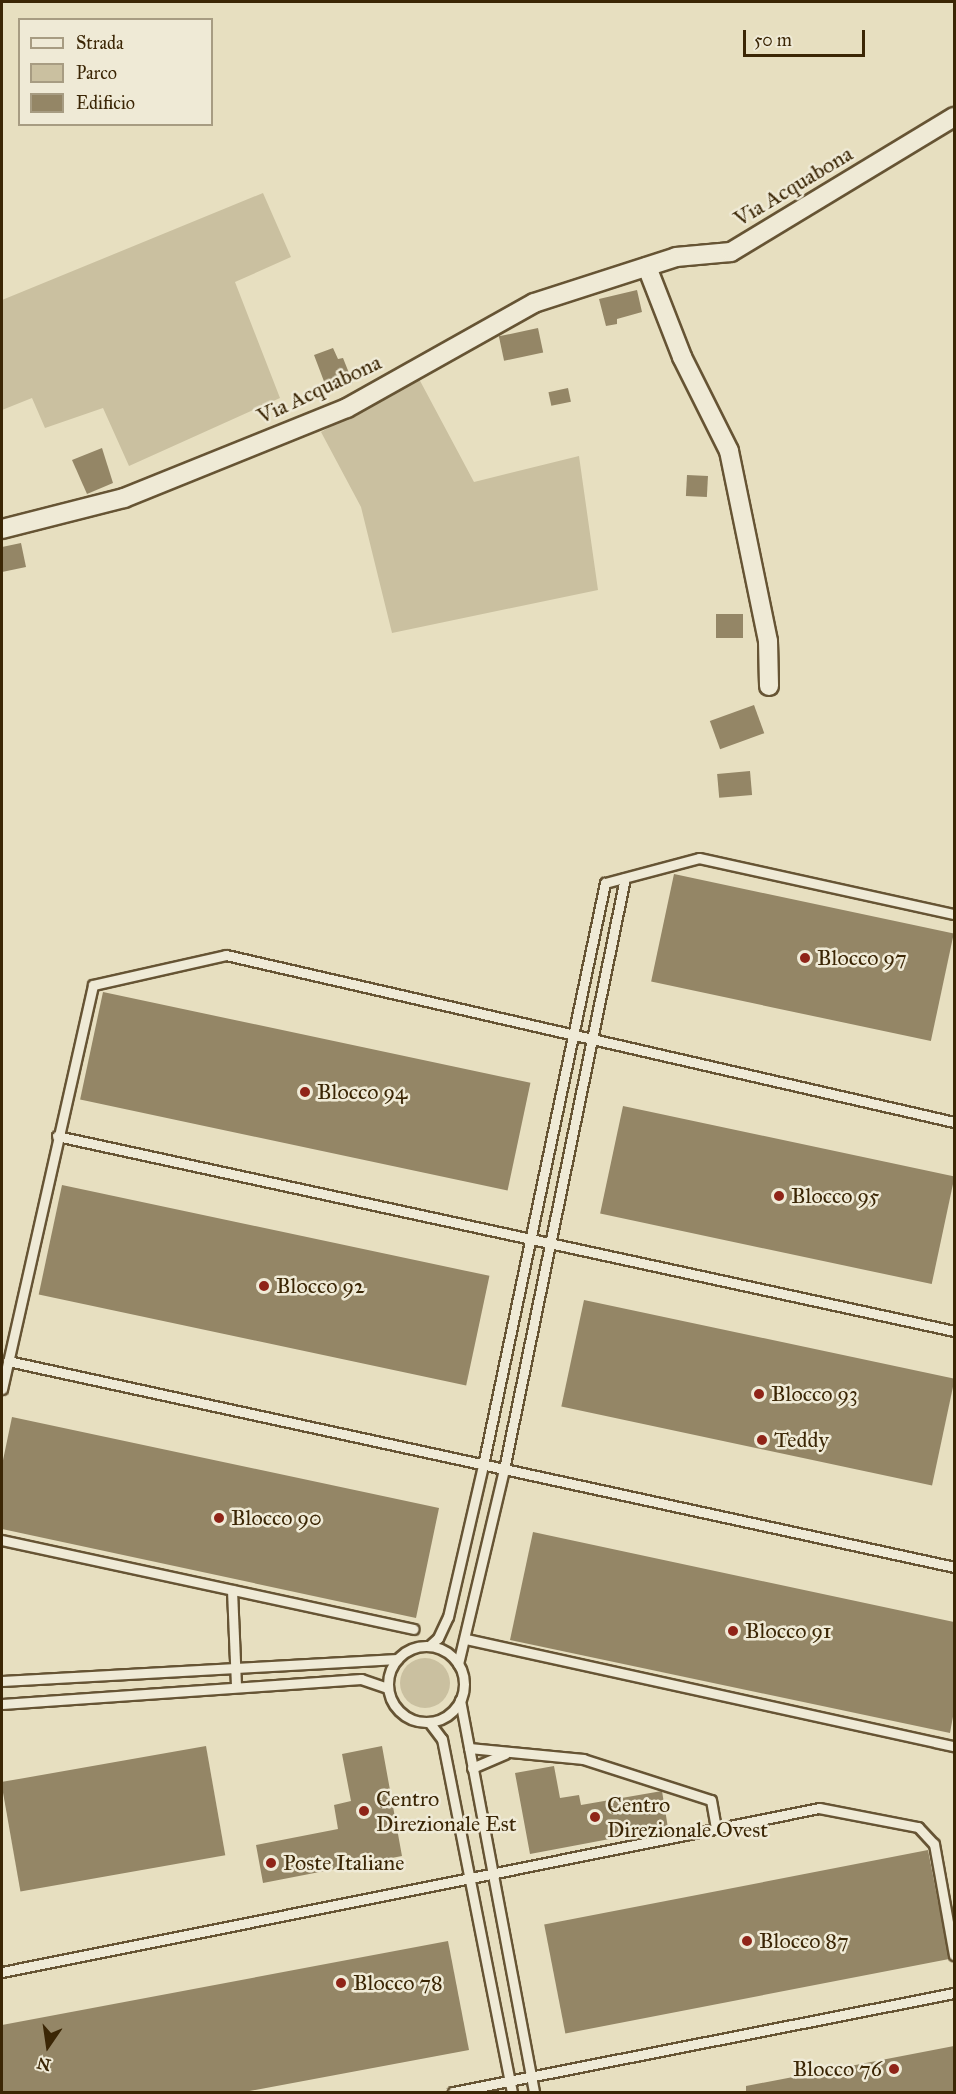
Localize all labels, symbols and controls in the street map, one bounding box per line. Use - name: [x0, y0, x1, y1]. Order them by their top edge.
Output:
- legend: [18, 18, 213, 126]
- scale bar: [746, 18, 868, 56]
- text: 50 m: [754, 29, 792, 51]
- text: Strada: [76, 32, 124, 54]
- text: Parco: [76, 62, 117, 84]
- text: Edificio: [76, 92, 135, 114]
- street label: Via Acquabona: [729, 140, 857, 232]
- street label: Via Acquabona: [253, 349, 385, 429]
- place label: Blocco 97: [817, 945, 907, 971]
- marker: Blocco 97: [798, 951, 812, 965]
- place label: Blocco 94: [317, 1079, 407, 1105]
- marker: Blocco 94: [298, 1085, 312, 1099]
- place label: Blocco 95: [791, 1183, 879, 1209]
- marker: Blocco 95: [772, 1189, 786, 1203]
- place label: Blocco 92: [276, 1273, 365, 1299]
- marker: Blocco 92: [257, 1279, 271, 1293]
- place label: Blocco 93: [771, 1381, 858, 1407]
- marker: Blocco 93: [752, 1387, 766, 1401]
- place label: Teddy: [774, 1427, 829, 1453]
- marker: Teddy: [755, 1433, 769, 1447]
- place label: Blocco 90: [231, 1505, 322, 1531]
- marker: Blocco 90: [212, 1511, 226, 1525]
- place label: Blocco 91: [745, 1618, 832, 1644]
- marker: Blocco 91: [726, 1624, 740, 1638]
- place label: Centro Direzionale Est: [376, 1785, 517, 1837]
- place label: Centro Direzionale Ovest: [607, 1791, 768, 1843]
- marker: Centro Direzionale Est: [357, 1804, 371, 1818]
- marker: Centro Direzionale Ovest: [588, 1810, 602, 1824]
- place label: Poste Italiane: [283, 1850, 404, 1876]
- marker: Poste Italiane: [264, 1856, 278, 1870]
- place label: Blocco 87: [759, 1928, 849, 1954]
- marker: Blocco 87: [740, 1934, 754, 1948]
- place label: Blocco 78: [353, 1970, 443, 1996]
- marker: Blocco 78: [334, 1976, 348, 1990]
- north arrow: [18, 2016, 78, 2076]
- text: N: [35, 2053, 53, 2075]
- place label: Blocco 76: [793, 2056, 882, 2082]
- marker: Blocco 76: [887, 2062, 901, 2076]

